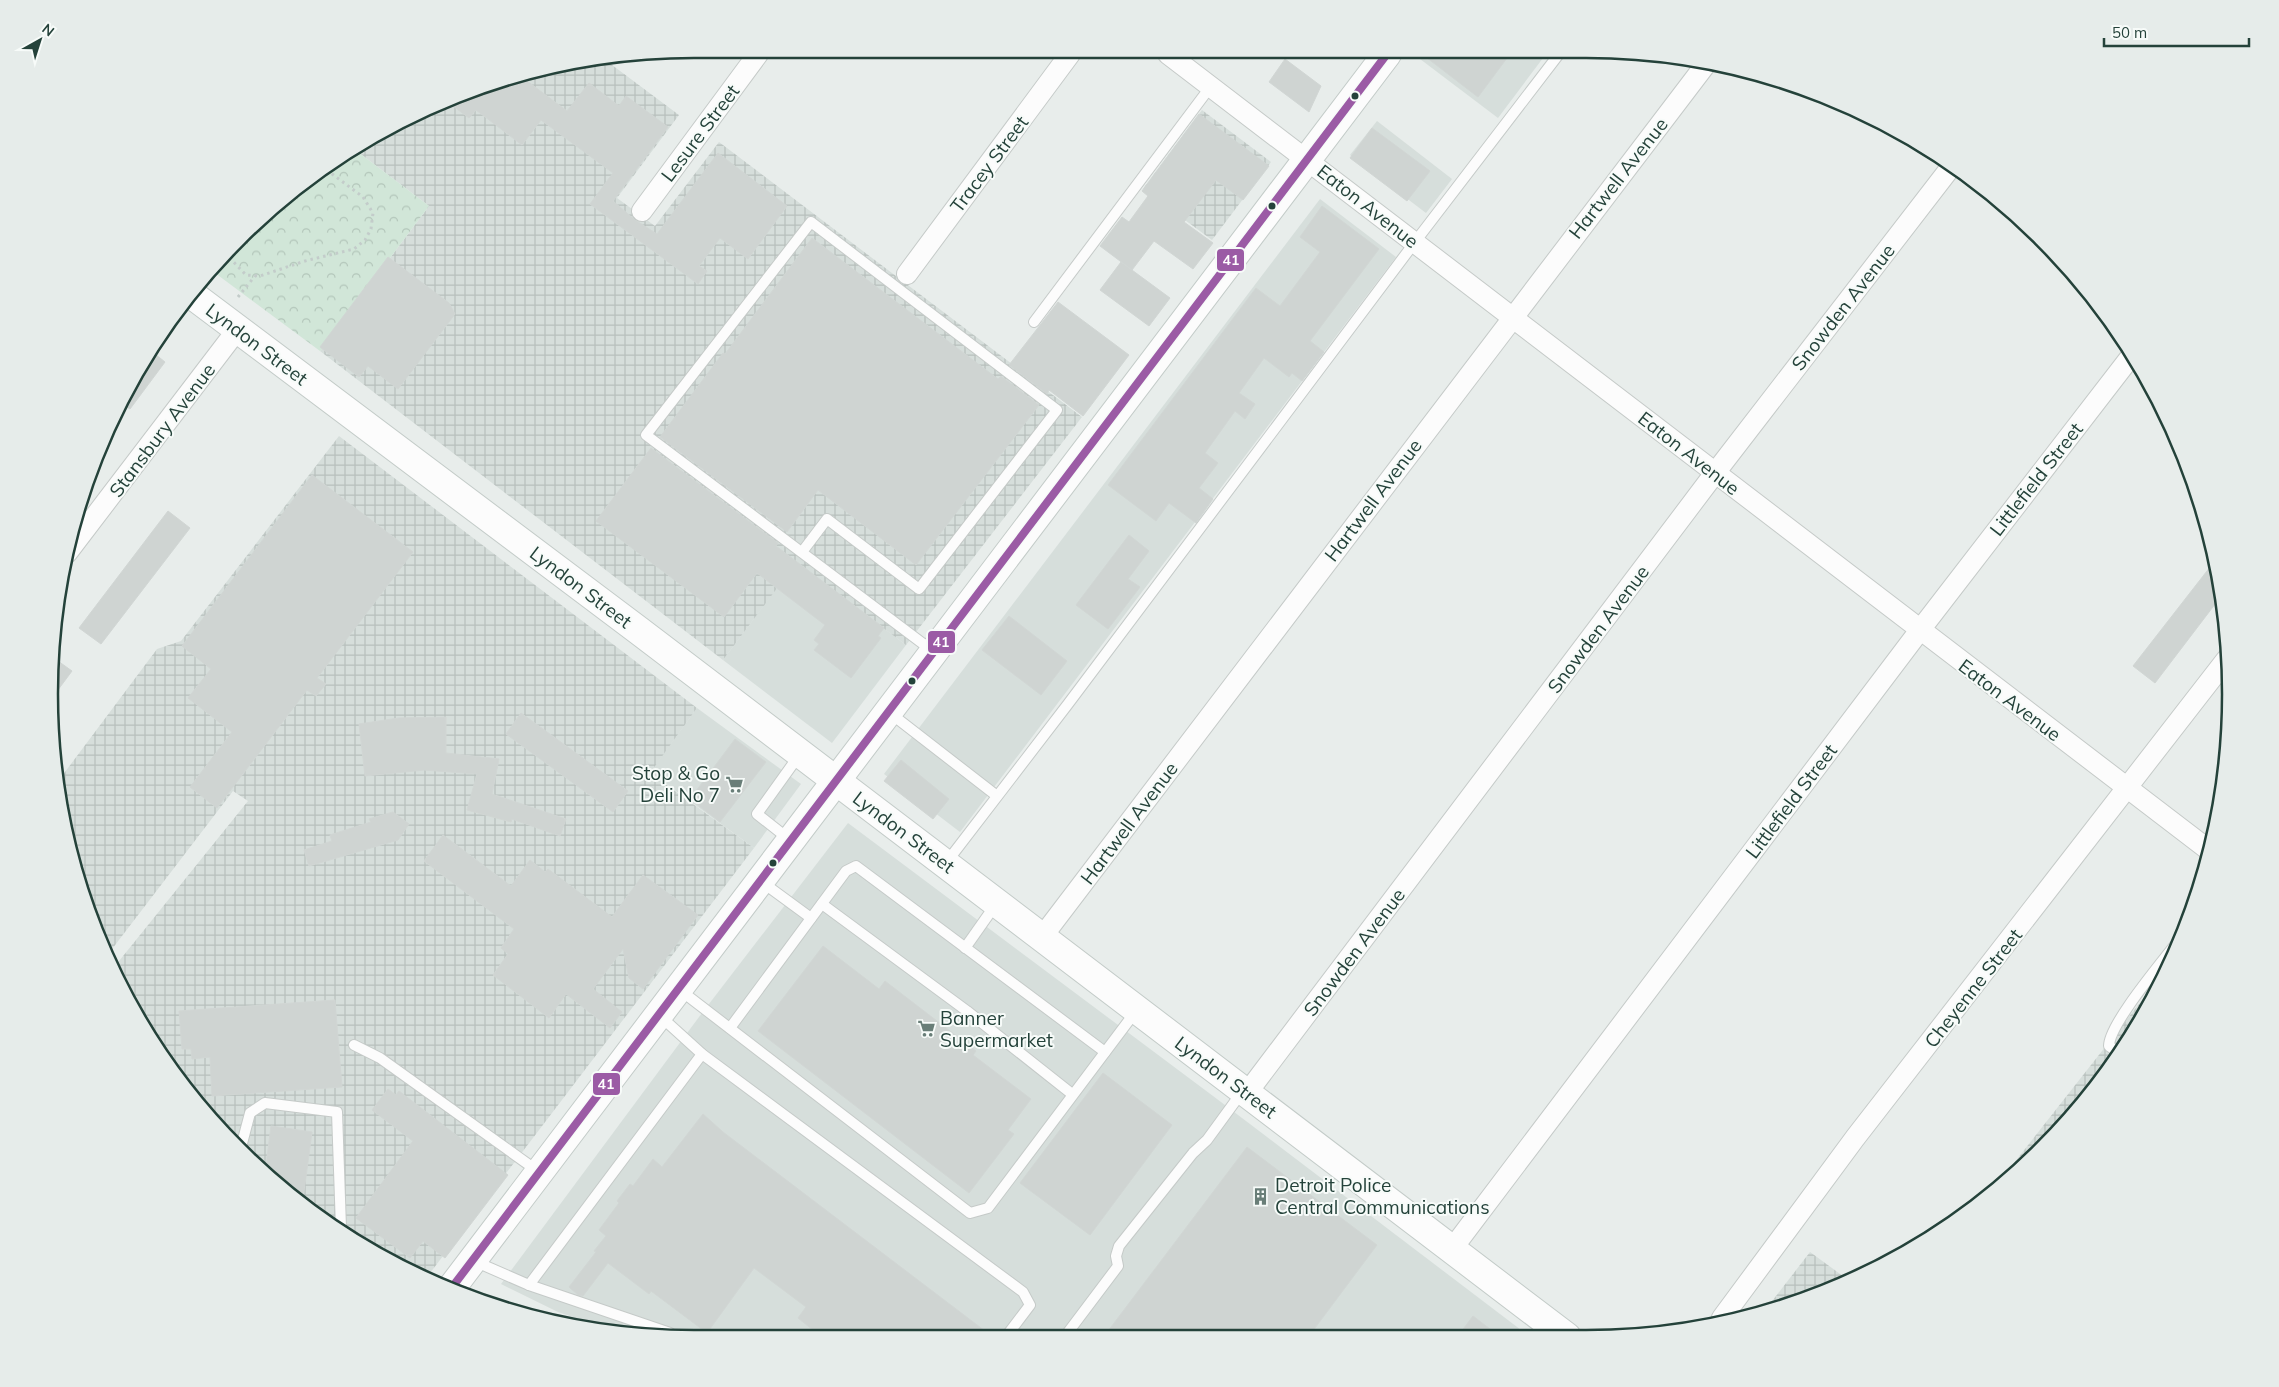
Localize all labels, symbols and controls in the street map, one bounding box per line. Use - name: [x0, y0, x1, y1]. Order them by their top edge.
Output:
- north arrow: [15, 15, 65, 65]
- scale bar: [2104, 15, 2249, 47]
- text: N: [38, 20, 58, 40]
- text: 50 m: [2112, 23, 2147, 42]
- street label: Lesure Street: [656, 79, 745, 186]
- unlabelled marker: [1350, 91, 1360, 101]
- street label: Tracey Street: [945, 110, 1033, 217]
- street label: Hartwell Avenue: [1563, 113, 1673, 243]
- street label: Eaton Avenue: [1313, 159, 1423, 253]
- unlabelled marker: [1267, 201, 1277, 211]
- street label: Snowden Avenue: [1786, 239, 1900, 375]
- line badge: 41: [1216, 248, 1245, 272]
- text: 41: [1223, 251, 1239, 269]
- street label: Lyndon Street: [201, 298, 313, 390]
- street label: Stansbury Avenue: [104, 358, 220, 502]
- street label: Eaton Avenue: [1634, 406, 1744, 500]
- street label: Littlefield Street: [1984, 417, 2088, 541]
- street label: Hartwell Avenue: [1319, 434, 1427, 566]
- street label: Lyndon Street: [525, 541, 637, 633]
- street label: Snowden Avenue: [1542, 560, 1654, 698]
- line badge: 41: [927, 630, 956, 654]
- text: 41: [933, 633, 949, 651]
- street label: Eaton Avenue: [1954, 654, 2066, 746]
- unlabelled marker: [907, 676, 917, 686]
- street label: Littlefield Street: [1740, 739, 1842, 863]
- street label: Hartwell Avenue: [1075, 757, 1183, 889]
- place label: Stop & Go Deli No 7: [632, 761, 720, 807]
- supermarket icon: Stop & Go Deli No 7: [724, 774, 744, 794]
- street label: Lyndon Street: [848, 786, 960, 878]
- unlabelled marker: [768, 858, 778, 868]
- street label: Snowden Avenue: [1298, 883, 1410, 1021]
- street label: Cheyenne Street: [1919, 923, 2027, 1052]
- place label: Banner Supermarket: [940, 1006, 1053, 1052]
- supermarket icon: Banner Supermarket: [916, 1019, 936, 1039]
- street label: Lyndon Street: [1170, 1031, 1282, 1123]
- line badge: 41: [592, 1072, 621, 1096]
- text: 41: [598, 1075, 614, 1093]
- place label: Detroit Police Central Communications: [1275, 1173, 1490, 1219]
- building icon: Detroit Police Central Communications: [1251, 1186, 1271, 1206]

